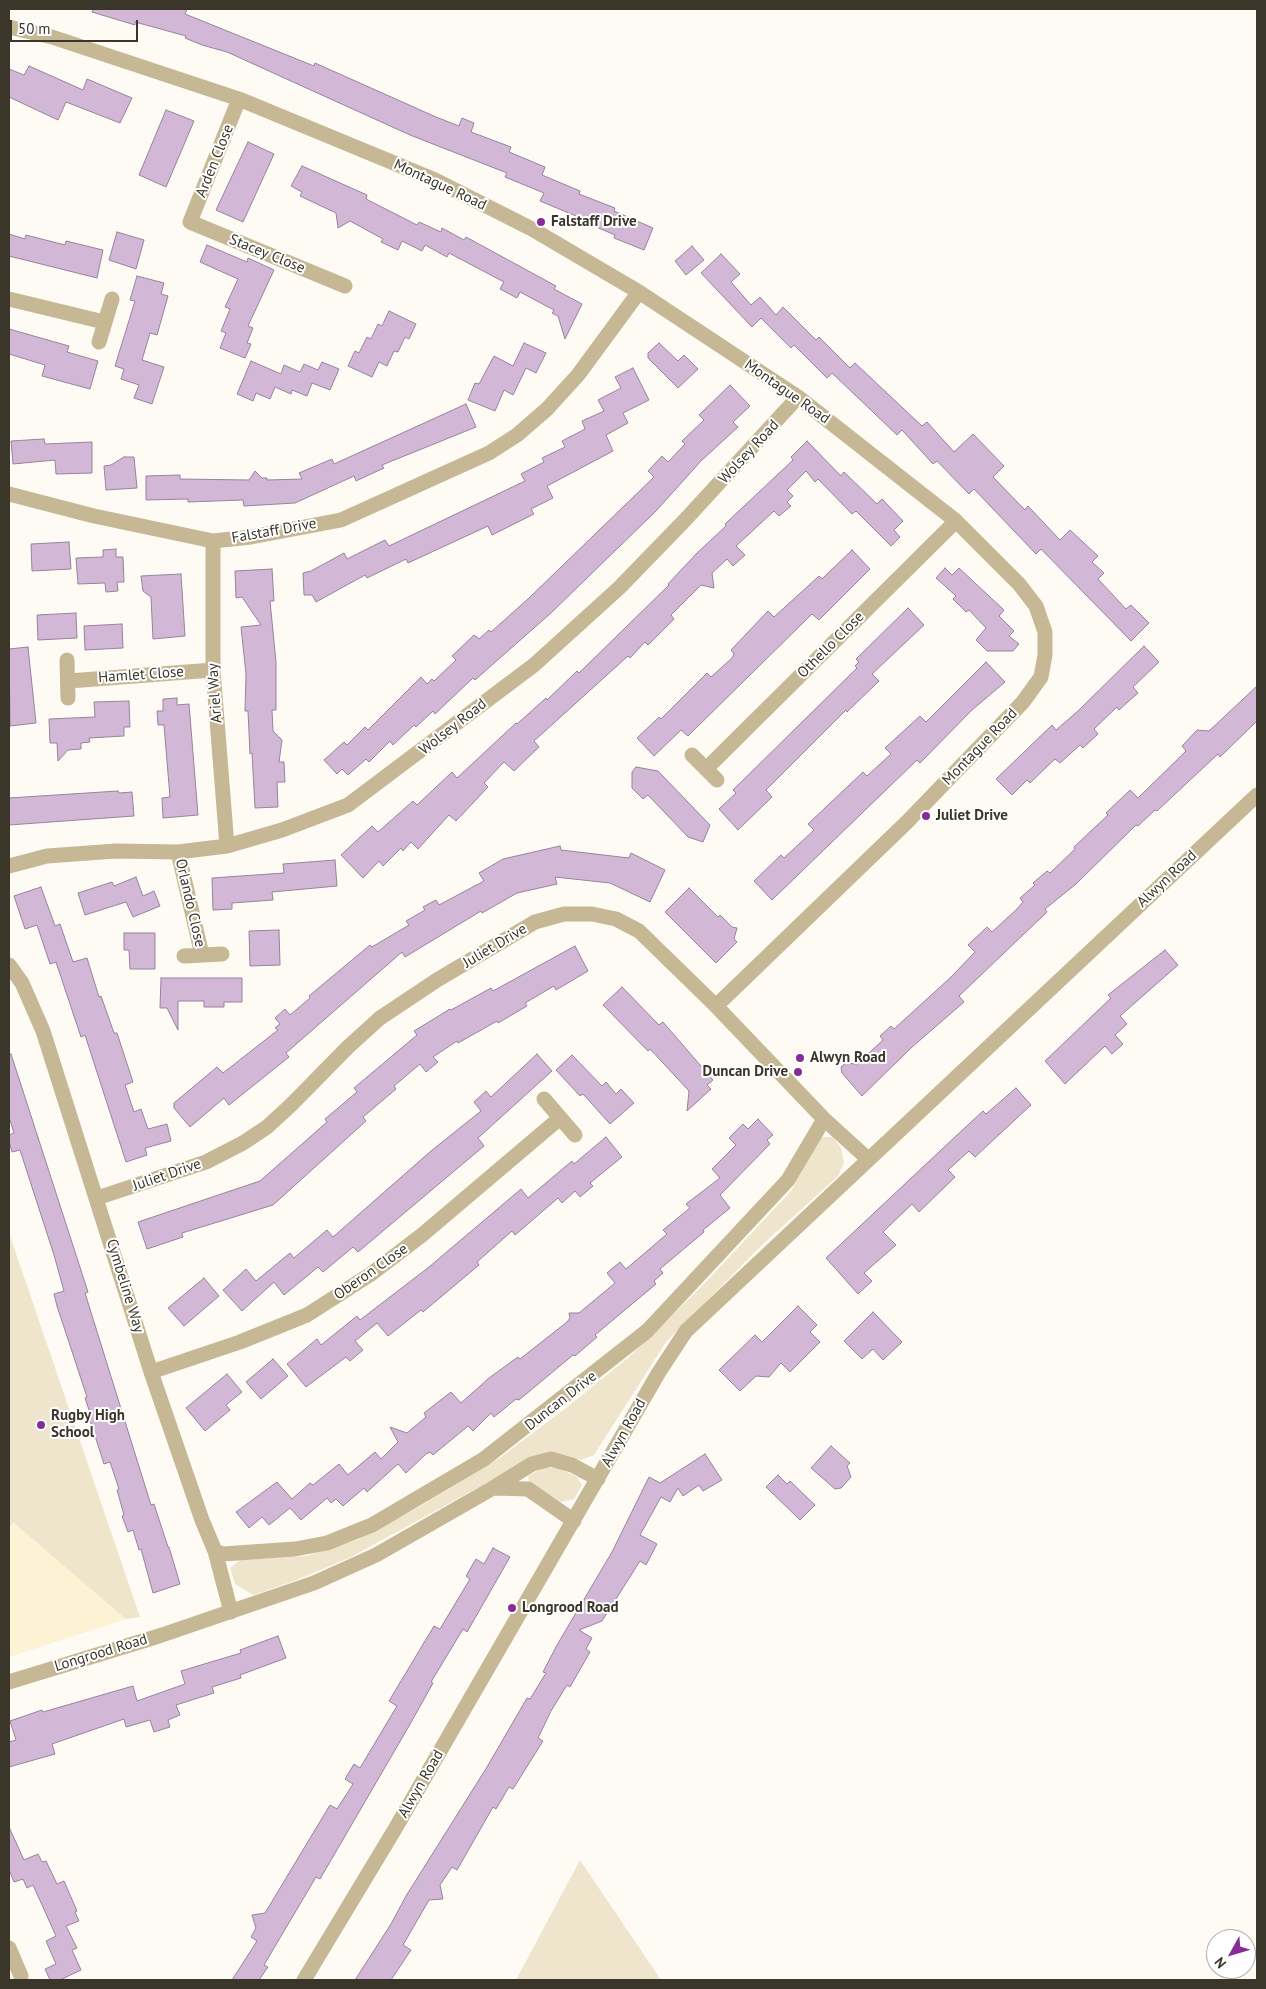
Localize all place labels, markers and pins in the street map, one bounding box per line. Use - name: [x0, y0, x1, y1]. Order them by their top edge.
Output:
- place label: Falstaff Drive: [551, 213, 637, 231]
- marker: Falstaff Drive: [535, 216, 547, 228]
- place label: Juliet Drive: [936, 807, 1008, 825]
- marker: Juliet Drive: [920, 810, 932, 822]
- place label: Alwyn Road: [810, 1049, 886, 1067]
- marker: Alwyn Road: [794, 1052, 806, 1064]
- place label: Duncan Drive: [702, 1063, 788, 1081]
- marker: Duncan Drive: [792, 1066, 804, 1078]
- place label: Rugby High School: [51, 1407, 125, 1442]
- marker: Rugby High School: [35, 1419, 47, 1431]
- place label: Longrood Road: [522, 1599, 619, 1617]
- marker: Longrood Road: [506, 1602, 518, 1614]

